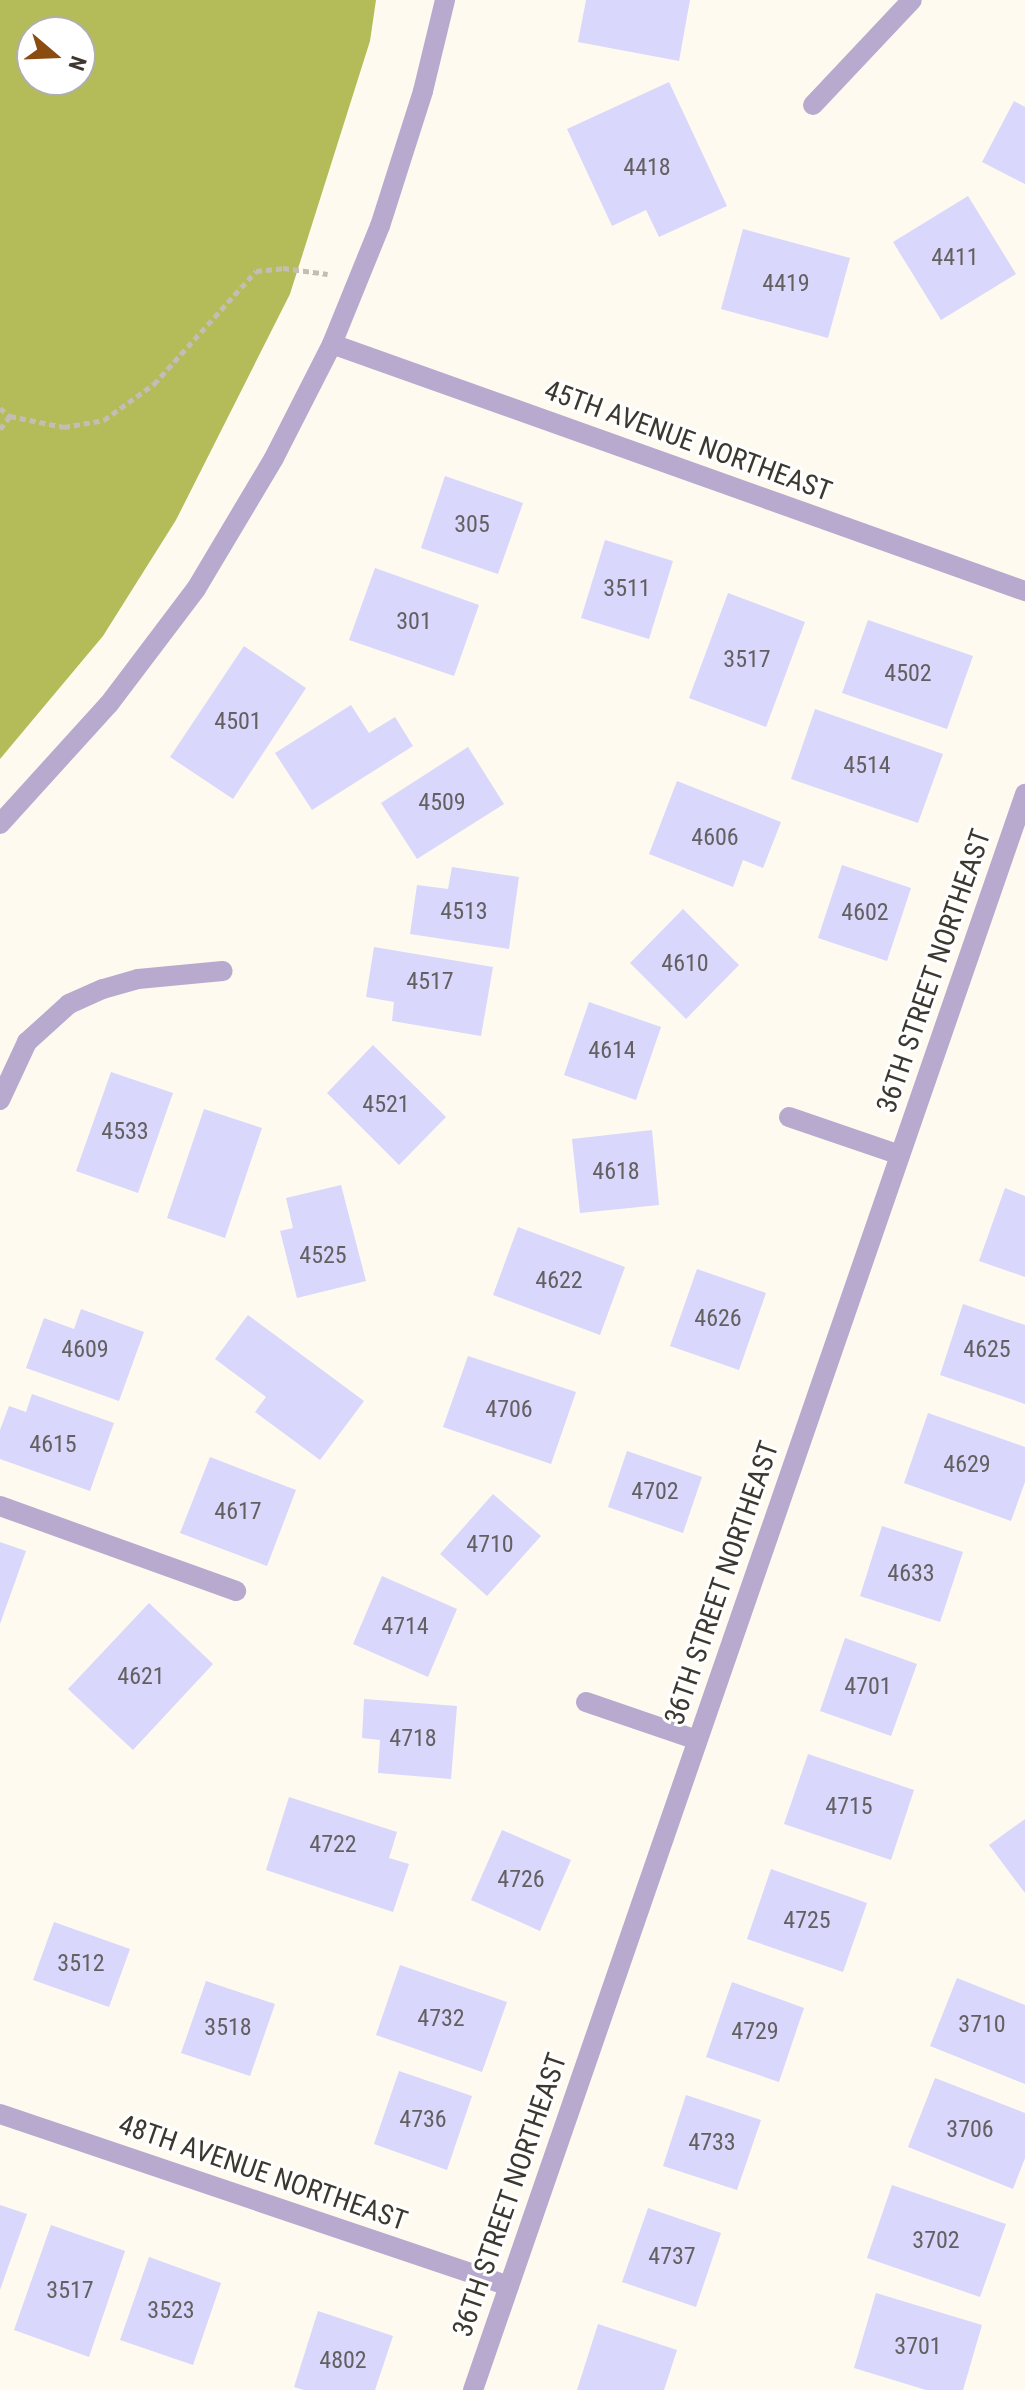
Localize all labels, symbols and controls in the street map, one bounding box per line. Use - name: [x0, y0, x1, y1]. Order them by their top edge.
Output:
- north arrow: [16, 16, 96, 96]
- text: N: [63, 53, 91, 74]
- house number: 4418: [623, 154, 671, 182]
- house number: 4411: [931, 244, 979, 272]
- house number: 4419: [762, 270, 810, 298]
- street label: 45TH AVENUE NORTHEAST: [540, 373, 836, 509]
- house number: 305: [454, 511, 490, 539]
- house number: 3511: [603, 575, 651, 603]
- house number: 301: [396, 608, 432, 636]
- house number: 3517: [723, 646, 771, 674]
- house number: 4502: [884, 660, 932, 688]
- house number: 4501: [214, 708, 262, 736]
- house number: 4514: [843, 752, 891, 780]
- house number: 4509: [418, 789, 466, 817]
- house number: 4606: [691, 824, 739, 852]
- street label: 36TH STREET NORTHEAST: [870, 825, 998, 1117]
- house number: 4513: [440, 898, 488, 926]
- house number: 4602: [841, 899, 889, 927]
- house number: 4610: [661, 950, 709, 978]
- house number: 4517: [406, 968, 454, 996]
- house number: 4614: [588, 1037, 636, 1065]
- house number: 4521: [362, 1091, 410, 1119]
- house number: 4533: [101, 1118, 149, 1146]
- house number: 4618: [592, 1158, 640, 1186]
- house number: 4525: [299, 1242, 347, 1270]
- house number: 4622: [535, 1267, 583, 1295]
- house number: 4626: [694, 1305, 742, 1333]
- house number: 4609: [61, 1336, 109, 1364]
- house number: 4625: [963, 1336, 1011, 1364]
- house number: 4706: [485, 1396, 533, 1424]
- house number: 4615: [29, 1431, 77, 1459]
- street label: 36TH STREET NORTHEAST: [658, 1437, 786, 1729]
- house number: 4629: [943, 1451, 991, 1479]
- house number: 4702: [631, 1478, 679, 1506]
- house number: 4617: [214, 1498, 262, 1526]
- house number: 4710: [466, 1531, 514, 1559]
- house number: 4633: [887, 1560, 935, 1588]
- house number: 4714: [381, 1613, 429, 1641]
- house number: 4621: [117, 1663, 165, 1691]
- house number: 4701: [844, 1673, 892, 1701]
- house number: 4718: [389, 1725, 437, 1753]
- house number: 4715: [825, 1793, 873, 1821]
- house number: 4722: [309, 1831, 357, 1859]
- house number: 4726: [497, 1866, 545, 1894]
- house number: 4725: [783, 1907, 831, 1935]
- house number: 3512: [57, 1950, 105, 1978]
- house number: 4732: [417, 2005, 465, 2033]
- house number: 3710: [958, 2011, 1006, 2039]
- house number: 3518: [204, 2014, 252, 2042]
- house number: 4729: [731, 2018, 779, 2046]
- street label: 36TH STREET NORTHEAST: [446, 2049, 574, 2341]
- house number: 4736: [399, 2106, 447, 2134]
- street label: 48TH AVENUE NORTHEAST: [114, 2108, 412, 2238]
- house number: 3706: [946, 2116, 994, 2144]
- house number: 4733: [688, 2129, 736, 2157]
- house number: 3702: [912, 2227, 960, 2255]
- house number: 4737: [648, 2243, 696, 2271]
- house number: 3517: [46, 2277, 94, 2305]
- house number: 3523: [147, 2297, 195, 2325]
- house number: 3701: [894, 2333, 942, 2361]
- house number: 4802: [319, 2347, 367, 2375]

